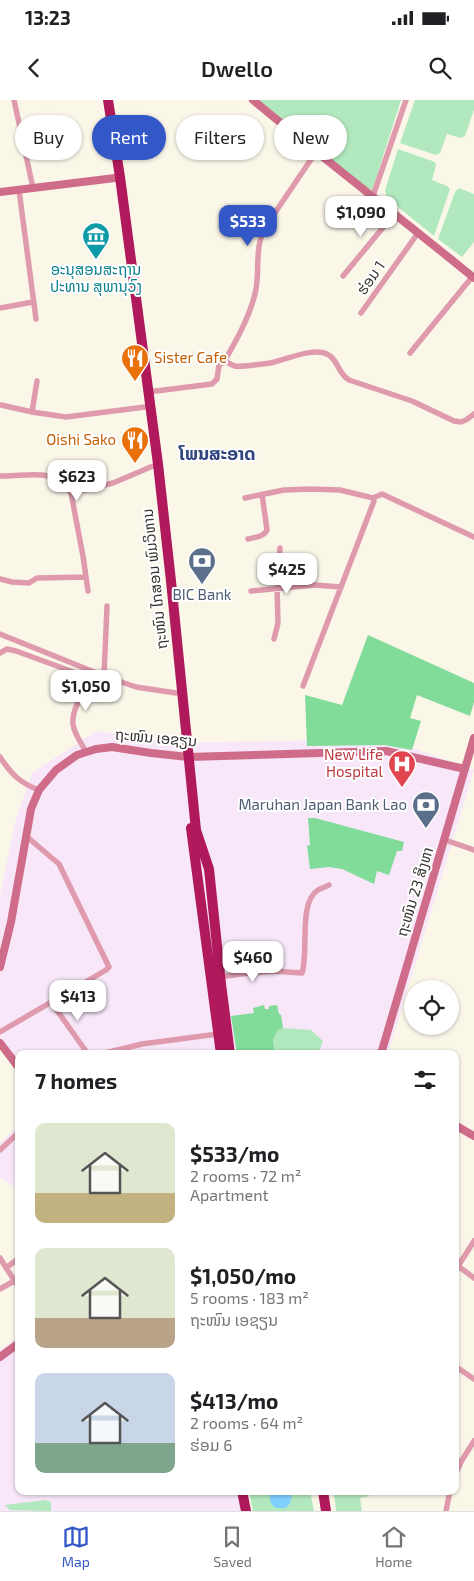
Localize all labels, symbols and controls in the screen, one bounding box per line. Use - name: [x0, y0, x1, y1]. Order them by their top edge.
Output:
- text: 13:23: [25, 6, 71, 29]
- icon: back: [20, 54, 48, 82]
- icon: search: [426, 54, 454, 82]
- text: Dwello: [201, 55, 273, 81]
- chip: Buy: [15, 115, 82, 160]
- chip: Rent: [92, 115, 166, 160]
- chip: Filters: [176, 115, 264, 160]
- chip: New: [274, 115, 347, 160]
- pin: $1,090: [320, 196, 402, 238]
- text: $1,090: [336, 202, 386, 221]
- pin: $533: [218, 204, 278, 247]
- text: $533: [230, 211, 266, 230]
- museum icon: ອະນຸສອນສະຖານ ປະທານ ສຸພານຸວົງ: [81, 221, 111, 260]
- street label: ຮ່ອມ 1: [352, 257, 388, 298]
- place label: ອະນຸສອນສະຖານ ປະທານ ສຸພານຸວົງ: [50, 260, 142, 297]
- restaurant icon: Sister Cafe: [120, 343, 150, 382]
- place label: Sister Cafe: [154, 348, 227, 366]
- restaurant icon: Oishi Sako: [120, 425, 150, 464]
- place label: Oishi Sako: [46, 430, 116, 448]
- district label: ໂພນສະອາດ: [178, 442, 255, 464]
- pin: $623: [47, 460, 107, 502]
- text: $623: [58, 466, 96, 485]
- street label: ຖະໜົນ ໄກສອນ ພົມວິຫານ: [138, 508, 170, 650]
- bank icon: BIC Bank: [187, 546, 217, 585]
- pin: $425: [257, 552, 317, 595]
- text: $425: [268, 559, 306, 578]
- place label: BIC Bank: [172, 585, 232, 603]
- pin: $1,050: [45, 670, 127, 712]
- text: $1,050: [61, 676, 111, 695]
- street label: ຖະໜົນ ເອຊຽນ: [114, 724, 198, 752]
- place label: New Life Hospital: [324, 745, 384, 780]
- hospital icon: New Life Hospital: [387, 749, 417, 788]
- bank icon: Maruhan Japan Bank Lao: [411, 790, 441, 829]
- place label: Maruhan Japan Bank Lao: [238, 795, 407, 813]
- street label: ຖະໜົນ 23 ສິງຫາ: [392, 845, 436, 939]
- pin: $460: [223, 940, 283, 983]
- text: $460: [233, 947, 273, 966]
- pin: $413: [48, 980, 108, 1022]
- map controls: [404, 980, 459, 1035]
- button: locate: [404, 980, 459, 1035]
- text: $413: [60, 986, 96, 1005]
- icon: filters: [411, 1066, 439, 1094]
- text: 7 homes: [35, 1068, 117, 1093]
- text: $533/mo: [190, 1141, 279, 1166]
- icon: home: [75, 1143, 135, 1203]
- text: 2 rooms · 72 m²: [190, 1166, 301, 1185]
- text: Apartment: [190, 1185, 269, 1204]
- text: $1,050/mo: [190, 1263, 296, 1288]
- icon: home: [75, 1268, 135, 1328]
- text: 5 rooms · 183 m²: [190, 1288, 309, 1307]
- text: ຖະໜົນ ເອຊຽນ: [190, 1310, 278, 1329]
- text: $413/mo: [190, 1388, 278, 1413]
- icon: home: [75, 1393, 135, 1453]
- text: 2 rooms · 64 m²: [190, 1413, 303, 1432]
- text: ຮ່ອມ 6: [190, 1435, 232, 1454]
- tab: Map: [62, 1523, 90, 1570]
- tab: Saved: [213, 1523, 252, 1570]
- tab: Home: [375, 1523, 412, 1570]

